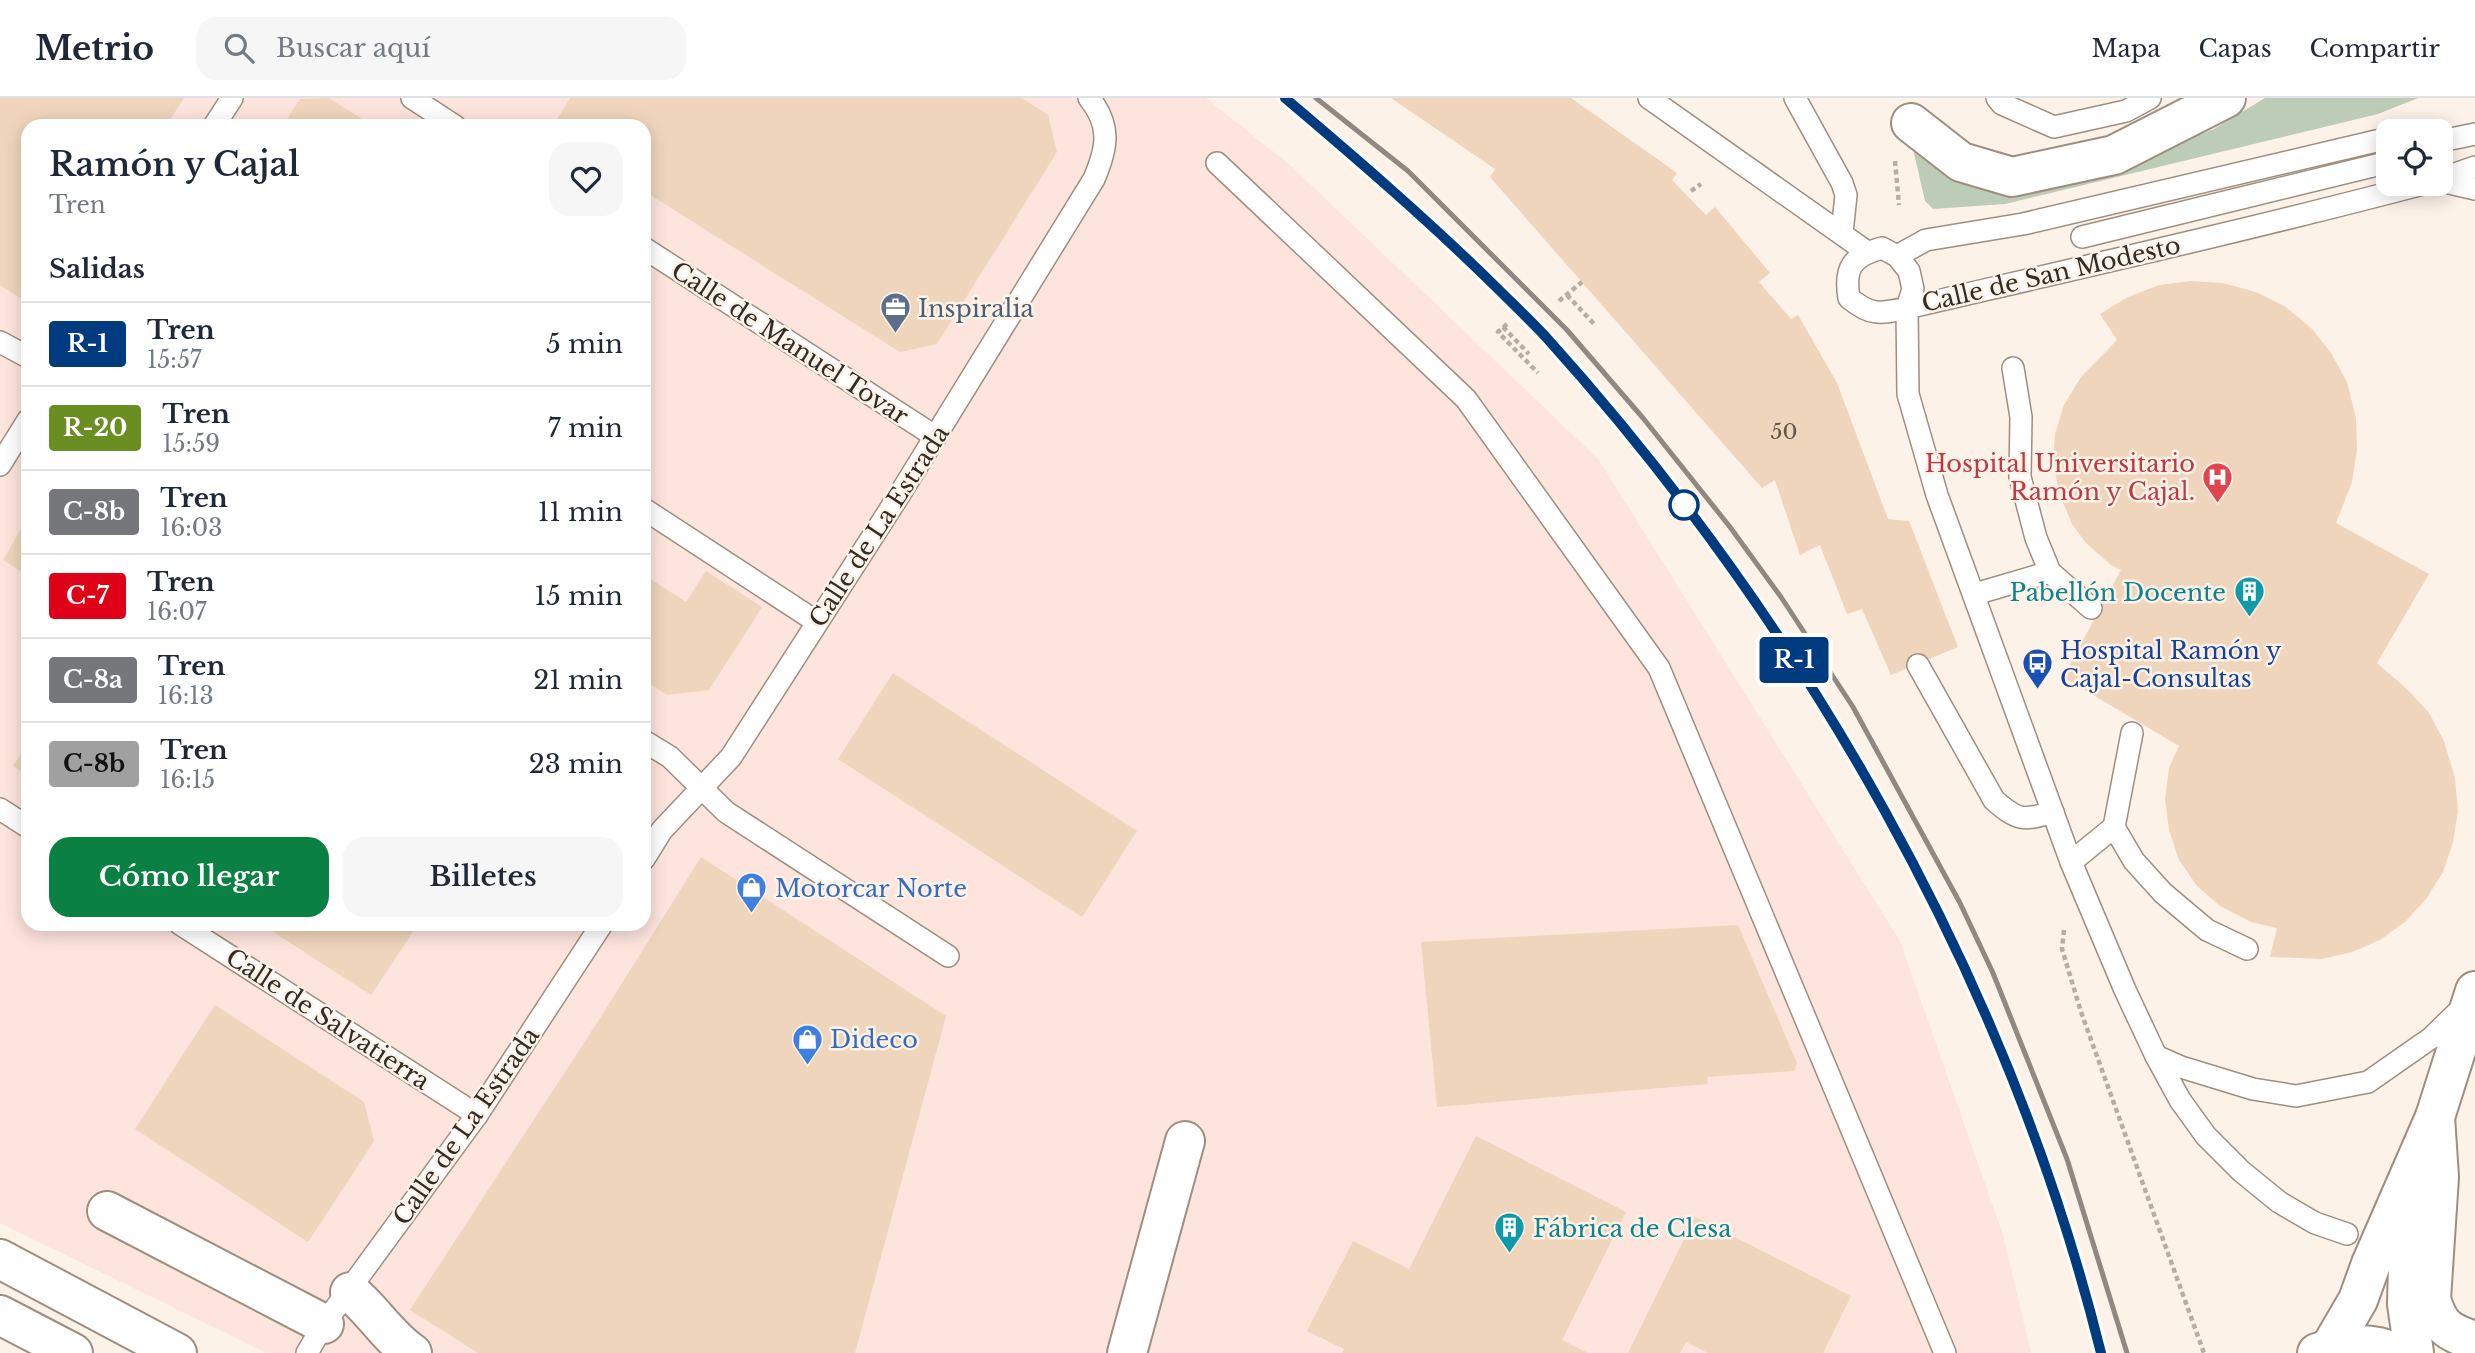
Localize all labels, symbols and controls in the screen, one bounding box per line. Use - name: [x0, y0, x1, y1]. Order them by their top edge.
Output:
- search box: [196, 17, 686, 80]
- text: Metrio: [35, 28, 154, 69]
- icon: search: [220, 29, 258, 67]
- text: Buscar aquí: [276, 32, 430, 64]
- text: Mapa: [2091, 34, 2161, 63]
- text: Capas: [2199, 34, 2272, 63]
- text: Compartir: [2310, 34, 2440, 63]
- map controls: [2376, 119, 2453, 196]
- button: locate: [2376, 119, 2453, 196]
- button: heart: [549, 142, 623, 216]
- text: Ramón y Cajal: [49, 144, 300, 185]
- text: Tren: [49, 191, 106, 219]
- street label: Calle de San Modesto: [1919, 230, 2183, 318]
- text: Salidas: [49, 253, 145, 285]
- street label: Calle de Manuel Tovar: [666, 256, 914, 431]
- office icon: Inspiralia: [878, 291, 912, 335]
- place label: Inspiralia: [918, 294, 1035, 323]
- text: Tren: [147, 314, 215, 346]
- text: 5 min: [546, 328, 623, 360]
- text: R-1: [67, 329, 108, 358]
- text: 15:57: [147, 346, 202, 374]
- text: Tren: [162, 398, 230, 430]
- text: 7 min: [548, 412, 623, 444]
- text: R-20: [63, 413, 127, 442]
- street label: Calle de La Estrada: [803, 419, 955, 632]
- house number: 50: [1771, 419, 1797, 445]
- text: 15:59: [162, 430, 220, 458]
- place label: Hospital Universitario Ramón y Cajal.: [1925, 449, 2195, 506]
- hospital icon: Hospital Universitario Ramón y Cajal.: [2201, 460, 2235, 504]
- text: Tren: [160, 482, 228, 514]
- unlabelled marker: [1669, 490, 1699, 520]
- text: 11 min: [538, 496, 623, 528]
- text: C-8b: [63, 497, 125, 526]
- text: 16:03: [160, 514, 222, 542]
- text: Tren: [147, 566, 215, 598]
- building icon: Pabellón Docente: [2232, 575, 2266, 619]
- place label: Pabellón Docente: [2009, 578, 2226, 607]
- text: 15 min: [534, 580, 623, 612]
- text: C-7: [66, 581, 109, 610]
- text: 16:07: [147, 598, 207, 626]
- place label: Hospital Ramón y Cajal-Consultas: [2060, 636, 2282, 693]
- line badge: R-1: [1754, 637, 1834, 683]
- text: R-1: [1774, 645, 1815, 674]
- bus stop icon: Hospital Ramón y Cajal-Consultas: [2020, 647, 2054, 691]
- text: Tren: [158, 650, 225, 682]
- text: 21 min: [533, 664, 623, 696]
- text: C-8a: [63, 665, 123, 694]
- text: 16:13: [158, 682, 214, 710]
- text: Tren: [160, 734, 228, 766]
- text: 23 min: [529, 748, 623, 780]
- text: C-8b: [63, 749, 125, 778]
- text: 16:15: [160, 766, 215, 794]
- button: Cómo llegar: [49, 837, 329, 917]
- button: Billetes: [343, 837, 623, 917]
- shop icon: Motorcar Norte: [735, 871, 769, 915]
- place label: Motorcar Norte: [775, 874, 967, 903]
- street label: Calle de Salvatierra: [221, 942, 436, 1096]
- street label: Calle de La Estrada: [387, 1021, 546, 1230]
- shop icon: Dideco: [790, 1022, 824, 1066]
- place label: Dideco: [830, 1025, 918, 1054]
- building icon: Fábrica de Clesa: [1493, 1211, 1527, 1255]
- place label: Fábrica de Clesa: [1533, 1214, 1732, 1243]

